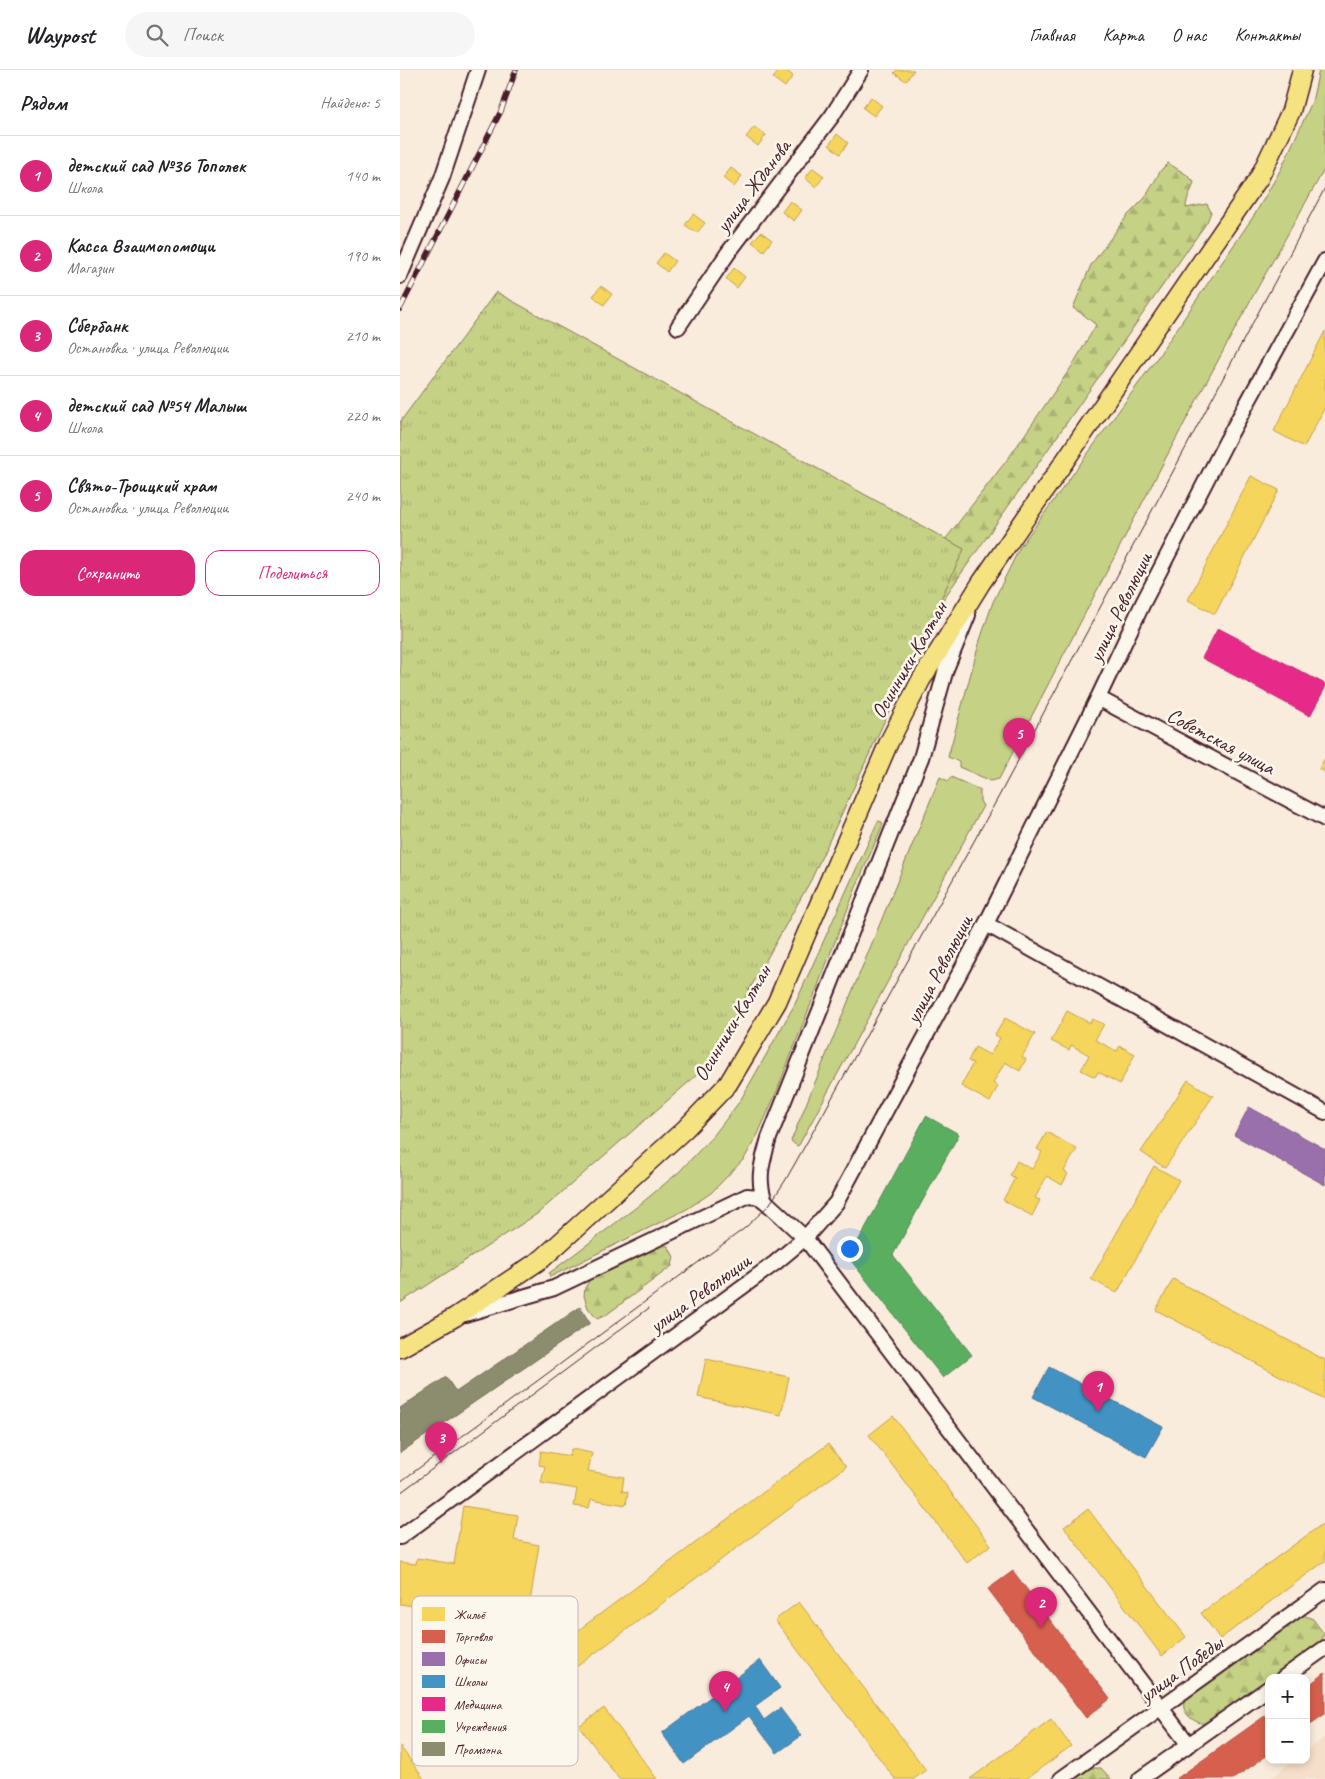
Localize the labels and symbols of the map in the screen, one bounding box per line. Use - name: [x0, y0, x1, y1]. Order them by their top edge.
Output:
- street label: улица Жданова: [708, 133, 798, 239]
- street label: улица Революции: [1081, 546, 1159, 668]
- street label: Осинники-Калтан: [865, 596, 954, 723]
- street label: Советская улица: [1163, 702, 1281, 781]
- pin: 5: [1003, 718, 1035, 759]
- street label: улица Революции: [899, 909, 979, 1029]
- street label: Осинники-Калтан: [687, 959, 777, 1086]
- your location: [837, 1236, 863, 1262]
- street label: улица Революции: [643, 1246, 757, 1340]
- pin: 1: [1082, 1371, 1114, 1412]
- pin: 3: [425, 1422, 457, 1463]
- pin: 2: [1025, 1587, 1057, 1628]
- legend: [412, 1596, 578, 1766]
- text: Жильё: [454, 1606, 487, 1623]
- text: Торговля: [454, 1628, 493, 1645]
- street label: улица Победы: [1133, 1629, 1229, 1709]
- text: Офисы: [454, 1651, 488, 1668]
- pin: 4: [709, 1671, 741, 1712]
- text: Школы: [454, 1673, 488, 1690]
- text: Медицина: [454, 1696, 503, 1713]
- text: Учреждения: [454, 1718, 507, 1735]
- text: Промзона: [454, 1741, 502, 1758]

